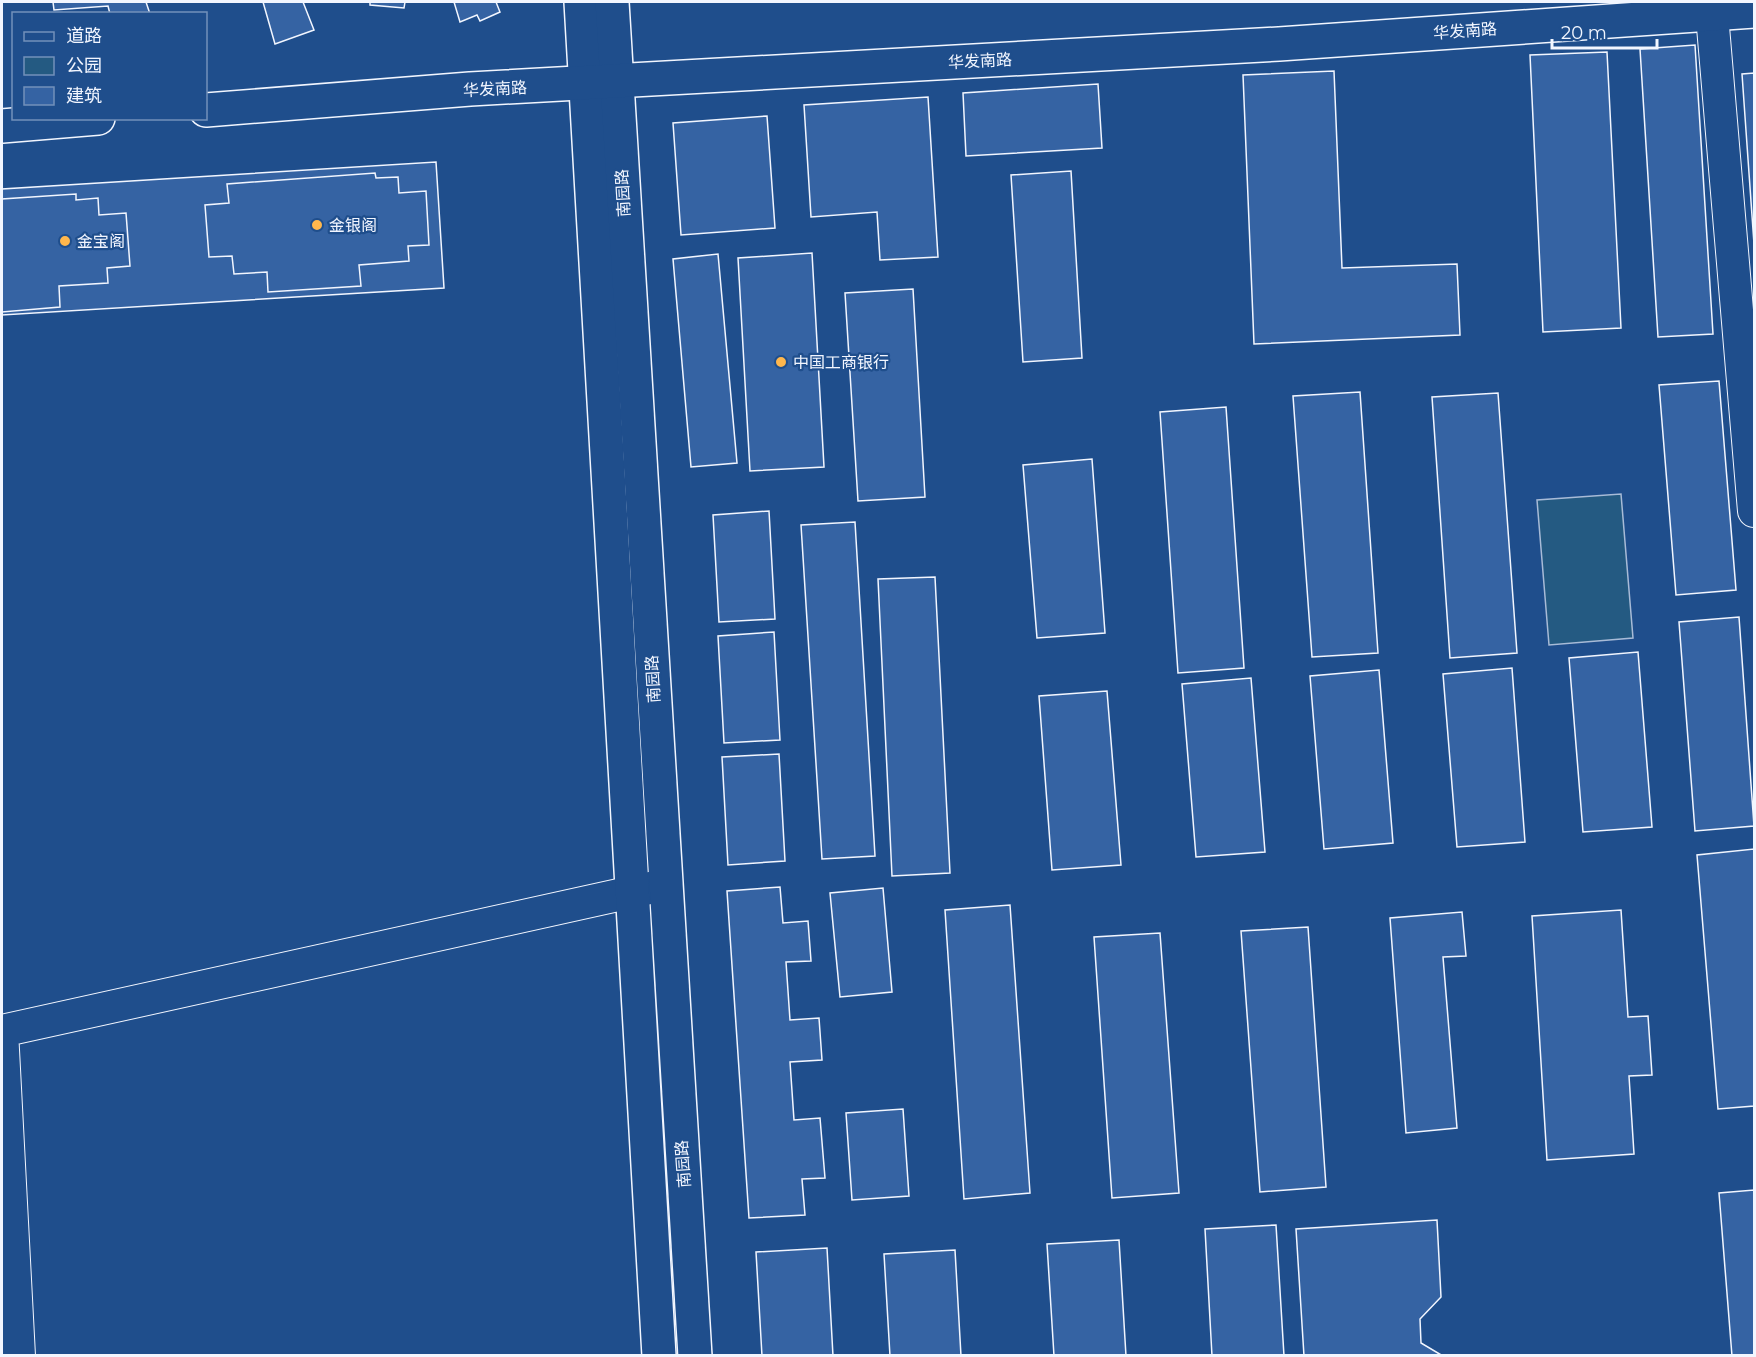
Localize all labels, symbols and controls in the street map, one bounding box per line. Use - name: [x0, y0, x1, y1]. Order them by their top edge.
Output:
- legend: [12, 12, 207, 120]
- scale bar: [1552, 12, 1657, 50]
- street label: 华发南路: [1432, 19, 1498, 43]
- text: 20 m: [1561, 22, 1607, 44]
- text: 道路: [66, 25, 102, 47]
- street label: 华发南路: [948, 50, 1012, 72]
- text: 公园: [66, 55, 102, 77]
- street label: 华发南路: [463, 78, 527, 100]
- text: 建筑: [66, 85, 102, 107]
- street label: 南园路: [612, 169, 634, 217]
- place label: 金银阁: [329, 216, 377, 235]
- marker: 金银阁: [310, 218, 324, 232]
- place label: 金宝阁: [77, 232, 125, 251]
- marker: 金宝阁: [58, 234, 72, 248]
- place label: 中国工商银行: [793, 353, 889, 372]
- marker: 中国工商银行: [774, 355, 788, 369]
- street label: 南园路: [642, 655, 664, 703]
- street label: 南园路: [672, 1139, 694, 1189]

